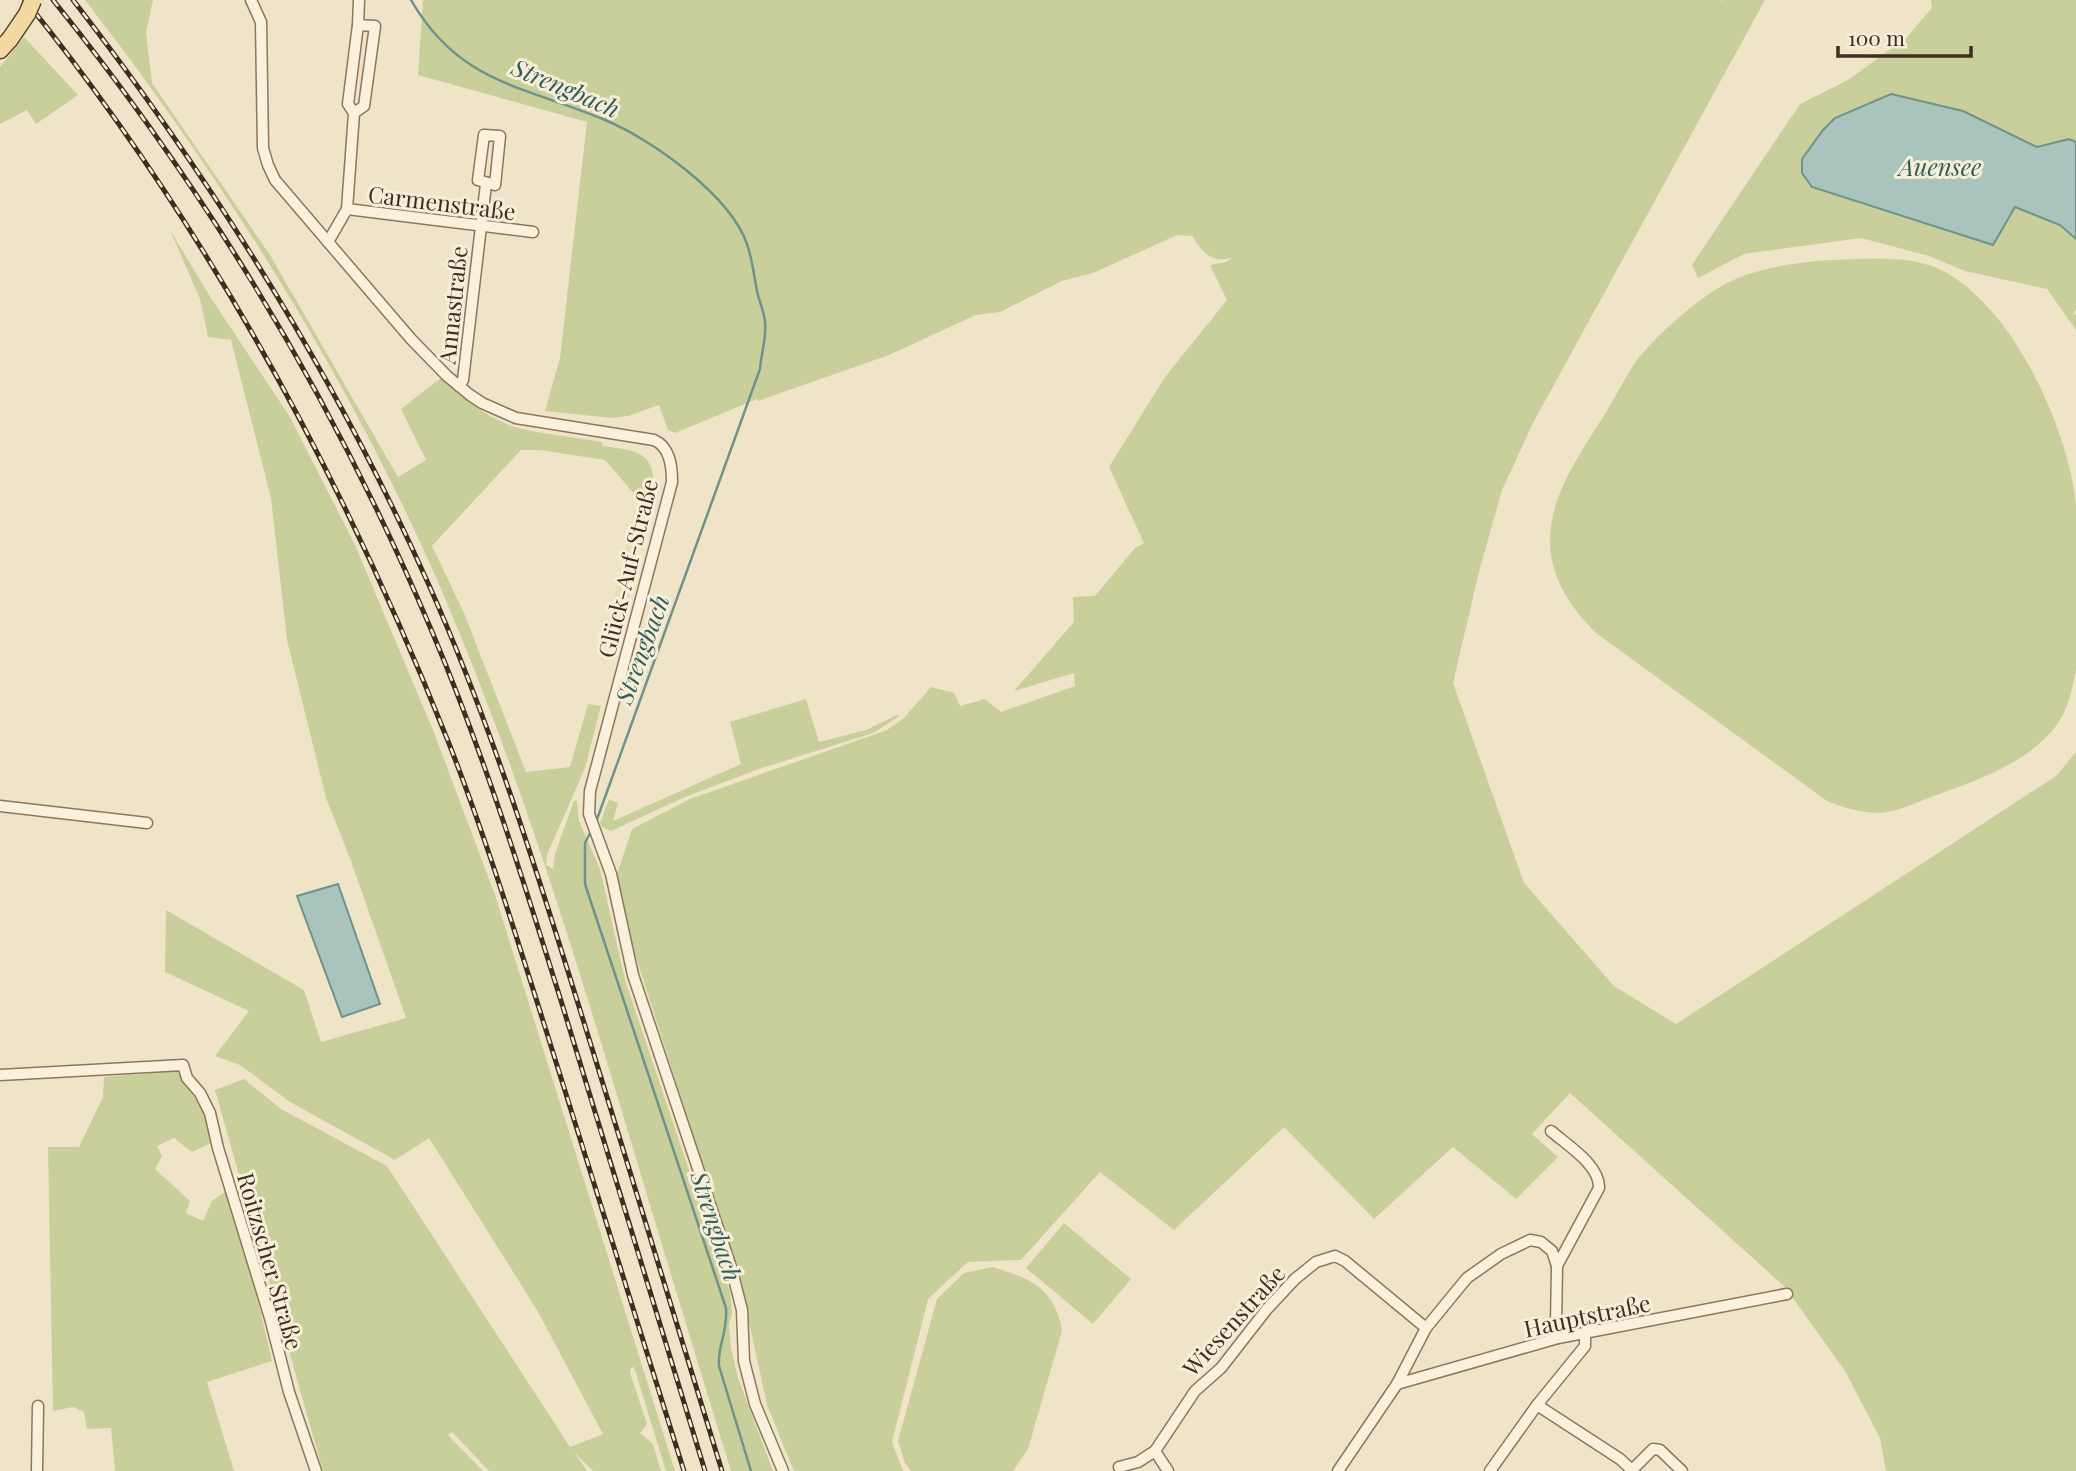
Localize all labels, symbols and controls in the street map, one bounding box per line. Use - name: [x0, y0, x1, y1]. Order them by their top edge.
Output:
- scale bar: [1838, 14, 1971, 58]
- text: 100 m: [1848, 23, 1905, 51]
- water label: Strengbach: [506, 50, 625, 124]
- water label: Auensee: [1896, 150, 1981, 182]
- street label: Carmenstraße: [366, 178, 518, 226]
- street label: Annastraße: [430, 244, 474, 367]
- street label: Glück-Auf-Straße: [590, 475, 664, 661]
- water label: Strengbach: [606, 590, 676, 709]
- water label: Strengbach: [684, 1166, 750, 1285]
- street label: Roitzscher Straße: [231, 1169, 311, 1353]
- street label: Wiesenstraße: [1174, 1258, 1291, 1383]
- street label: Hauptstraße: [1521, 1286, 1653, 1344]

